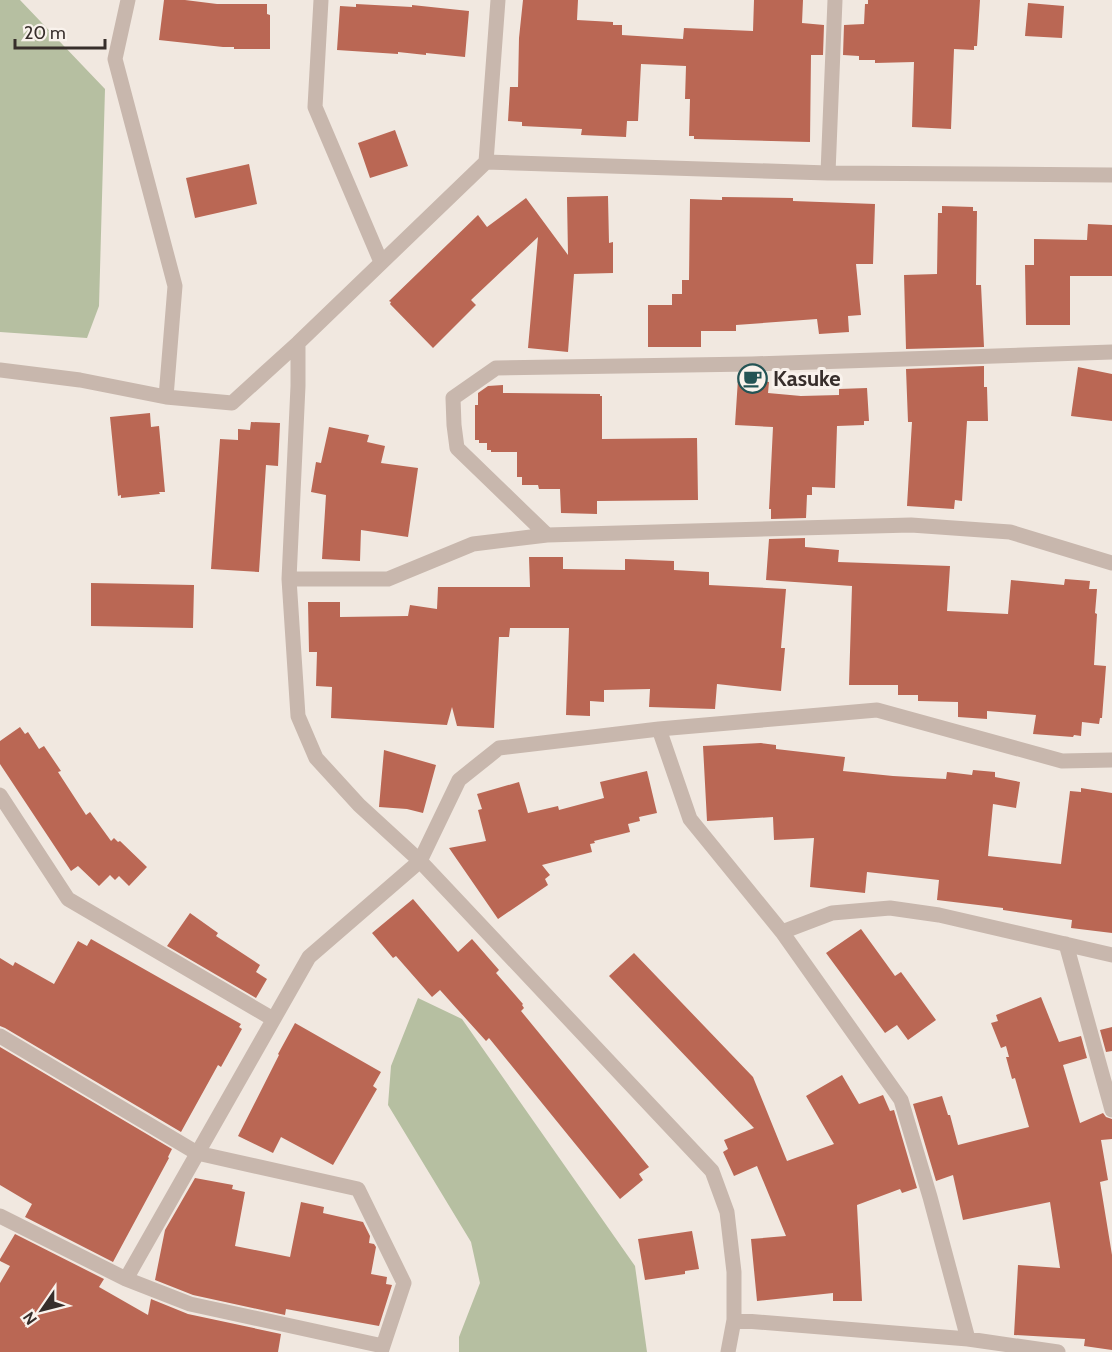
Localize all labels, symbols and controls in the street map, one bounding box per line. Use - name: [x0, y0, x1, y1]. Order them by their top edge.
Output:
- scale bar: [15, 12, 105, 50]
- text: 20 m: [24, 22, 66, 44]
- cafe icon: Kasuke: [736, 362, 768, 394]
- place label: Kasuke: [773, 365, 841, 392]
- north arrow: [12, 1280, 72, 1340]
- text: N: [19, 1308, 41, 1328]

